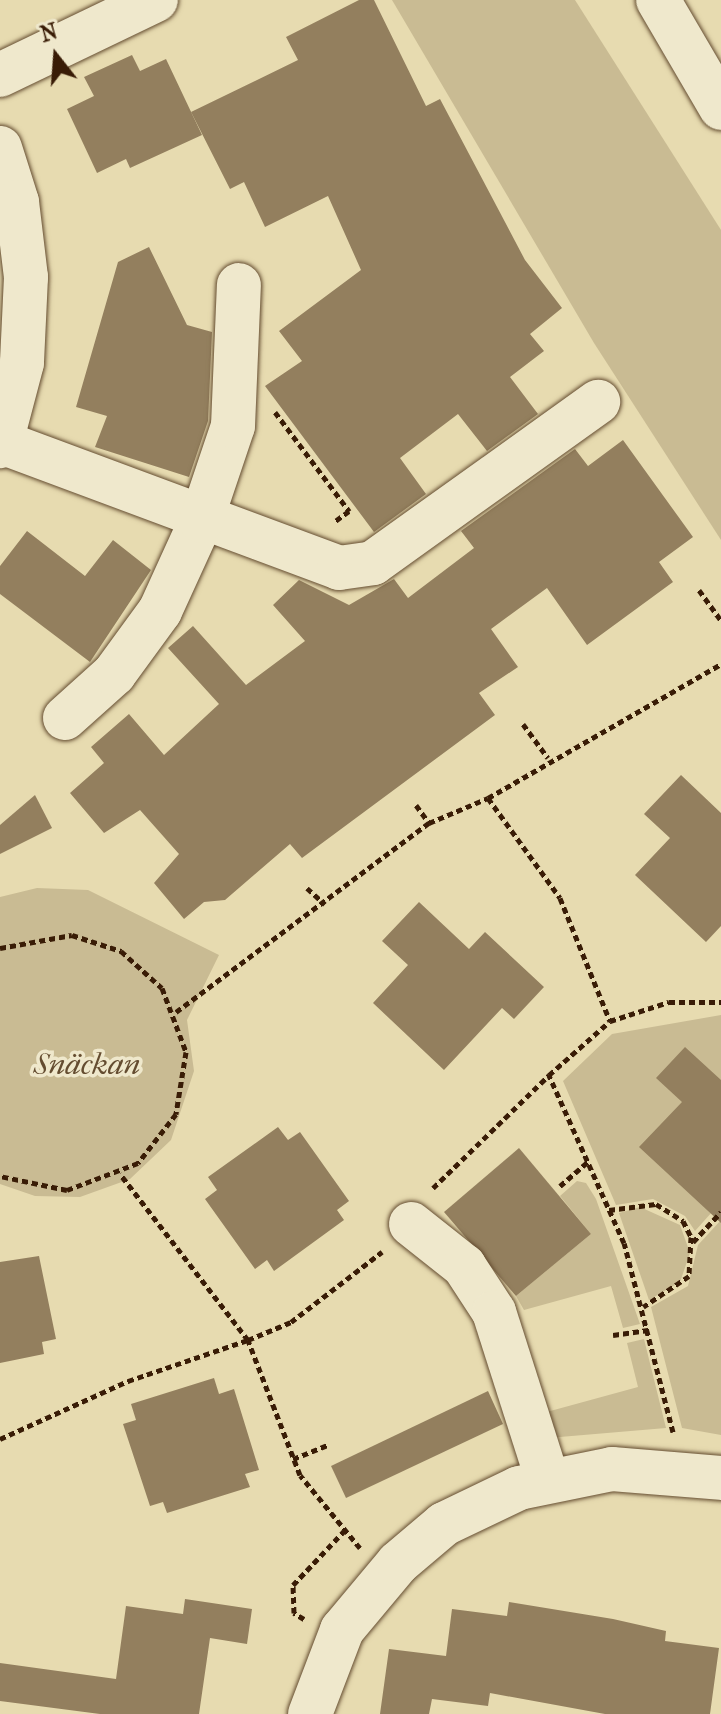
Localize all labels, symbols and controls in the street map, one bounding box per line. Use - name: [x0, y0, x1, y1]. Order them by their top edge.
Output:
- north arrow: [16, 16, 96, 96]
- text: N: [37, 18, 61, 48]
- park label: Snäckan: [34, 1047, 140, 1083]

